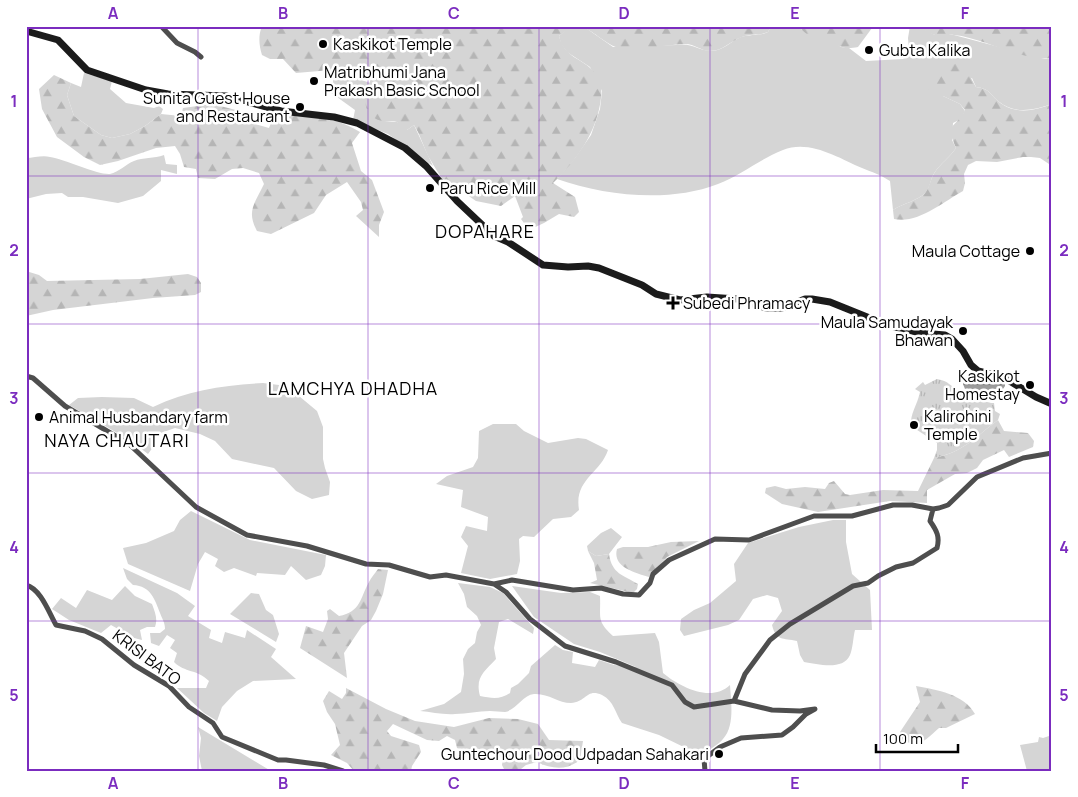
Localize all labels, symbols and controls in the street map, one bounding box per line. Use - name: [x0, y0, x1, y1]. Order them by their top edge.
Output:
- text: A: [108, 2, 119, 24]
- text: B: [278, 2, 288, 24]
- text: C: [448, 2, 460, 24]
- text: D: [618, 2, 630, 24]
- text: E: [790, 2, 800, 24]
- text: F: [961, 2, 970, 24]
- place label: Kaskikot Temple: [333, 33, 452, 55]
- marker: Kaskikot Temple: [317, 38, 329, 50]
- place label: Gubta Kalika: [879, 39, 970, 61]
- marker: Gubta Kalika: [863, 44, 875, 56]
- place label: Matribhumi Jana Prakash Basic School: [324, 61, 480, 101]
- marker: Matribhumi Jana Prakash Basic School: [308, 75, 320, 87]
- place label: Sunita Guest House and Restaurant: [143, 87, 290, 127]
- text: 1: [10, 90, 18, 112]
- text: 1: [1060, 90, 1068, 112]
- marker: Sunita Guest House and Restaurant: [294, 101, 306, 113]
- place label: Paru Rice Mill: [440, 177, 536, 199]
- marker: Paru Rice Mill: [424, 182, 436, 194]
- district label: DOPAHARE: [435, 219, 535, 243]
- text: 2: [9, 239, 19, 261]
- text: 2: [1059, 239, 1069, 261]
- place label: Maula Cottage: [912, 240, 1020, 262]
- marker: Maula Cottage: [1024, 245, 1036, 257]
- place label: Subedi Phramacy: [683, 292, 811, 314]
- marker: Subedi Phramacy: [667, 297, 679, 309]
- place label: Maula Samudayak Bhawan: [821, 311, 954, 351]
- marker: Maula Samudayak Bhawan: [957, 325, 969, 337]
- place label: Kaskikot Homestay: [945, 365, 1021, 405]
- district label: LAMCHYA DHADHA: [268, 376, 438, 400]
- marker: Kaskikot Homestay: [1024, 379, 1036, 391]
- text: 3: [9, 387, 19, 409]
- text: 3: [1059, 387, 1069, 409]
- place label: Kalirohini Temple: [924, 405, 991, 445]
- place label: Animal Husbandary farm: [49, 406, 228, 428]
- marker: Animal Husbandary farm: [33, 411, 45, 423]
- marker: Kalirohini Temple: [908, 419, 920, 431]
- district label: NAYA CHAUTARI: [44, 428, 190, 452]
- text: 4: [9, 536, 19, 558]
- text: 4: [1059, 536, 1069, 558]
- street label: KRISI BATO: [108, 624, 186, 690]
- text: 5: [9, 684, 19, 706]
- text: 5: [1059, 684, 1069, 706]
- scale bar: [876, 722, 958, 754]
- text: 100 m: [883, 728, 923, 749]
- place label: Guntechour Dood Udpadan Sahakari: [441, 743, 709, 765]
- marker: Guntechour Dood Udpadan Sahakari: [713, 748, 725, 760]
- text: A: [108, 772, 119, 794]
- text: B: [278, 772, 288, 794]
- text: C: [448, 772, 460, 794]
- text: D: [618, 772, 630, 794]
- text: E: [790, 772, 800, 794]
- text: F: [961, 772, 970, 794]

